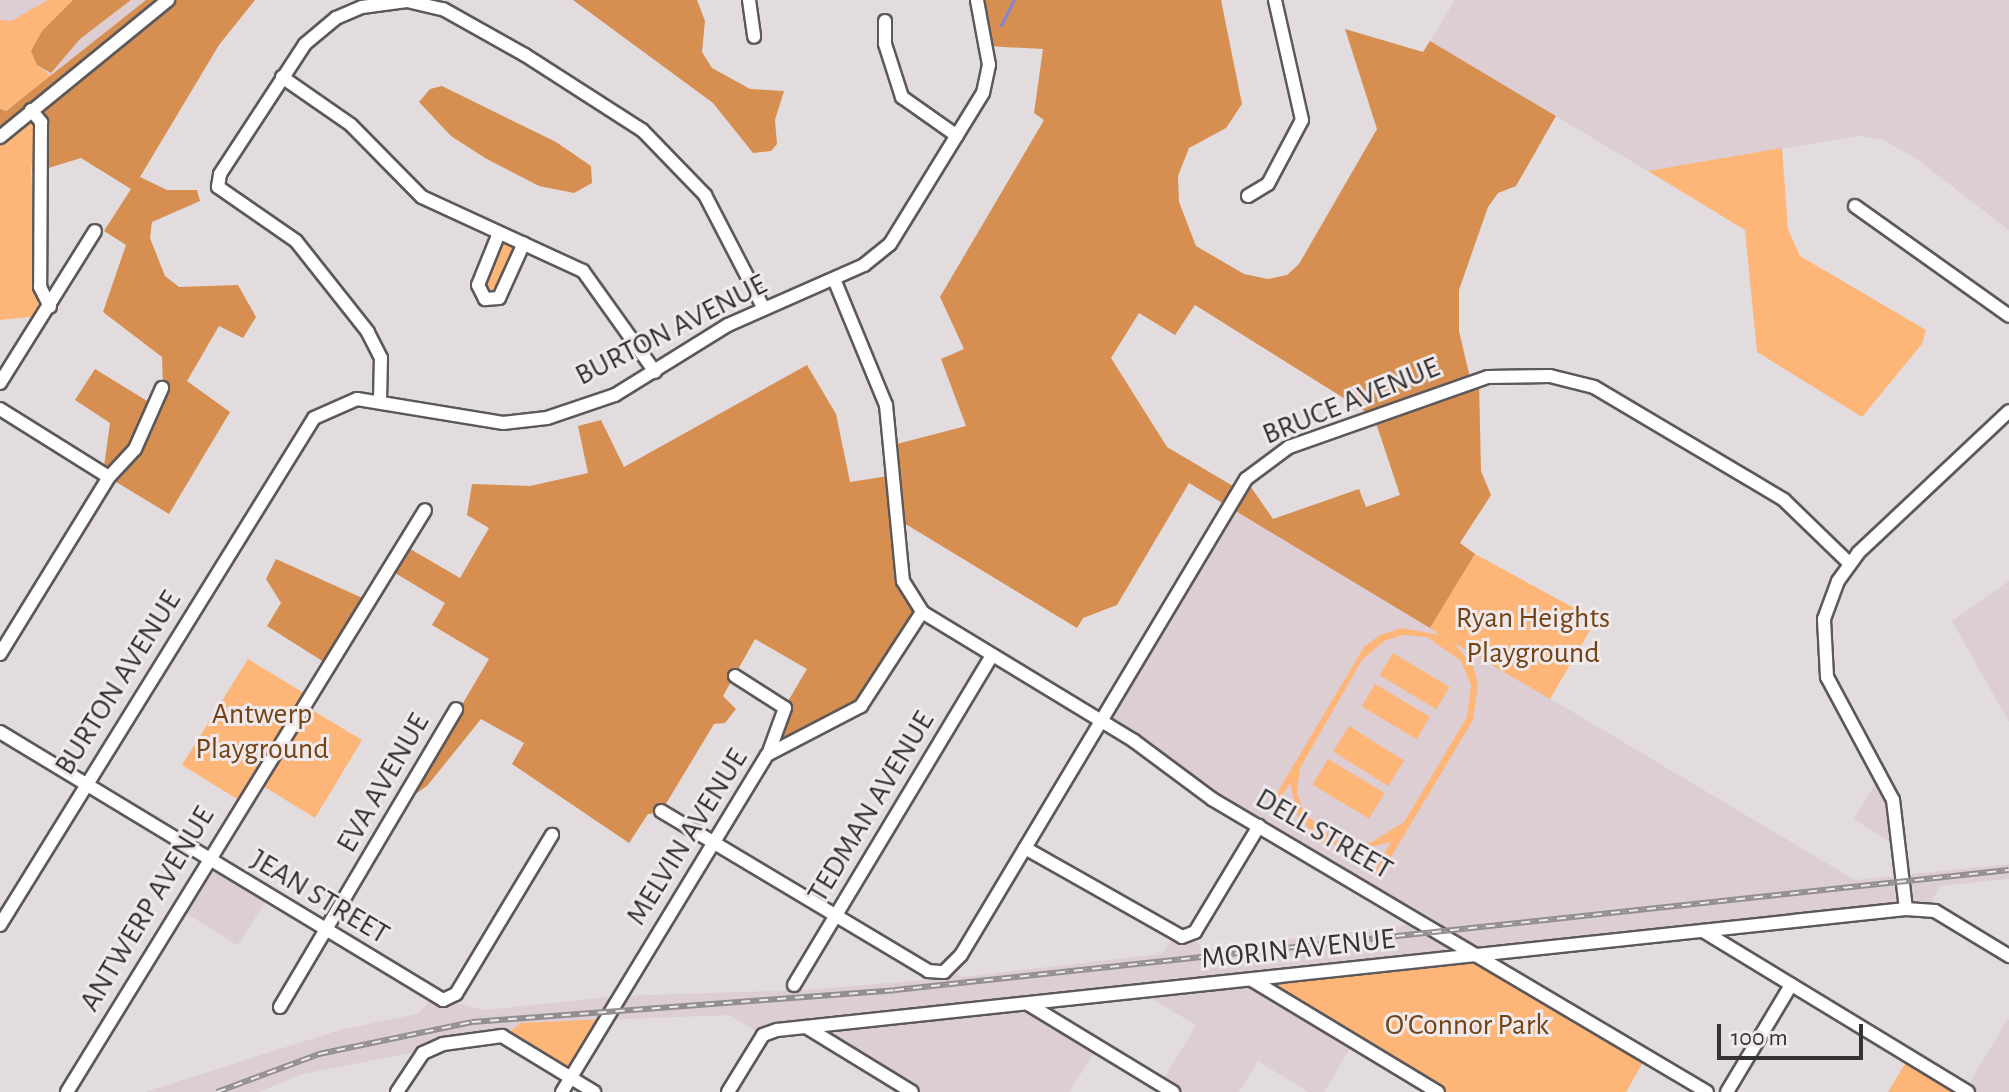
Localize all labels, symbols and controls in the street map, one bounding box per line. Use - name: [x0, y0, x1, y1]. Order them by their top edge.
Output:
- street label: BURTON AVENUE: [569, 266, 773, 394]
- street label: BRUCE AVENUE: [1257, 349, 1445, 453]
- street label: BURTON AVENUE: [47, 584, 189, 782]
- park label: Ryan Heights Playground: [1456, 600, 1610, 670]
- park label: Antwerp Playground: [195, 696, 329, 766]
- street label: TEDMAN AVENUE: [800, 705, 942, 909]
- street label: EVA AVENUE: [329, 707, 437, 859]
- street label: MELVIN AVENUE: [618, 742, 756, 932]
- street label: DELL STREET: [1249, 780, 1399, 888]
- street label: ANTWERP AVENUE: [72, 800, 222, 1018]
- street label: JEAN STREET: [244, 842, 396, 952]
- street label: MORIN AVENUE: [1199, 921, 1397, 977]
- park label: O'Connor Park: [1385, 1007, 1549, 1043]
- scale bar: [1721, 1008, 1867, 1058]
- text: 100 m: [1731, 1026, 1788, 1050]

